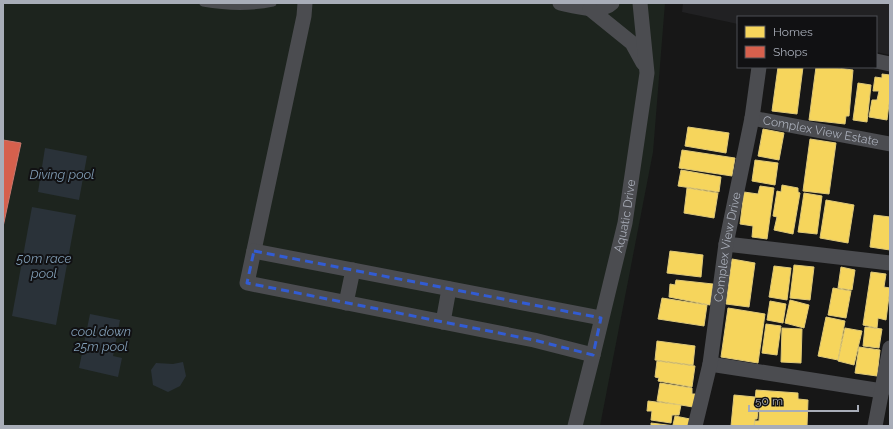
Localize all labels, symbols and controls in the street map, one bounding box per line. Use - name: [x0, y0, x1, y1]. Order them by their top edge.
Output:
- legend: [737, 16, 877, 68]
- text: Homes: [773, 25, 813, 39]
- text: Shops: [773, 45, 808, 59]
- street label: Complex View Estate: [762, 113, 880, 149]
- water label: Diving pool: [29, 167, 95, 182]
- street label: Aquatic Drive: [611, 179, 638, 254]
- street label: Complex View Drive: [711, 191, 744, 303]
- water label: 50m race pool: [15, 251, 72, 281]
- water label: cool down 25m pool: [71, 324, 131, 354]
- scale bar: [749, 387, 858, 413]
- text: 50 m: [755, 394, 783, 408]

